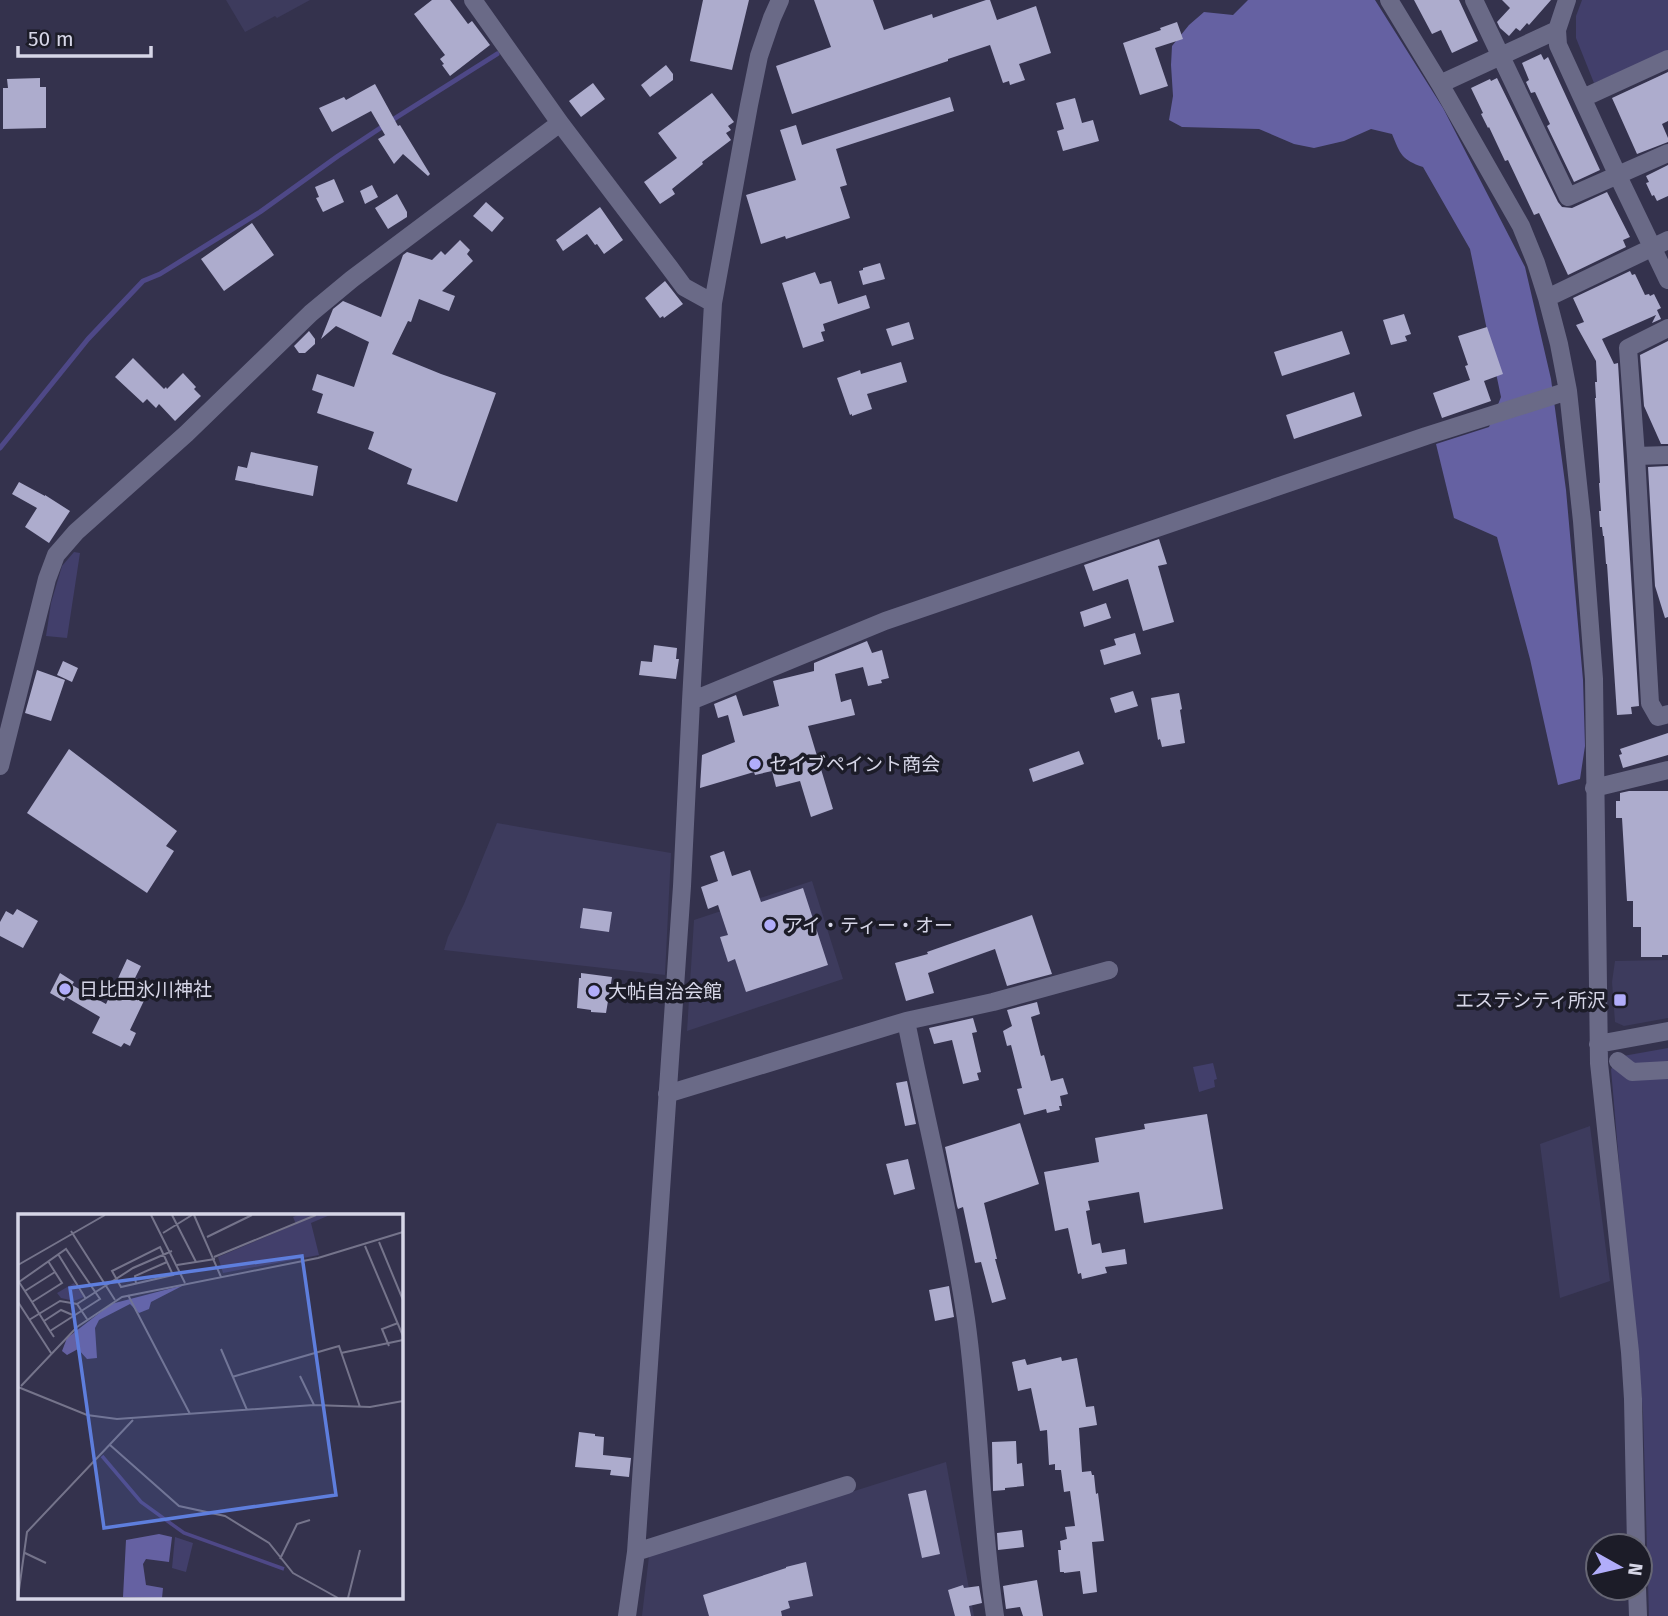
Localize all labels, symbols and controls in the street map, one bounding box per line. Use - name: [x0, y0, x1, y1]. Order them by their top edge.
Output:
- scale bar: [18, 14, 150, 58]
- text: 50 m: [28, 26, 74, 52]
- place label: セイブペイント商会: [769, 753, 940, 776]
- marker: セイブペイント商会: [747, 756, 763, 772]
- place label: アイ・ティー・オー: [784, 914, 953, 937]
- marker: アイ・ティー・オー: [762, 917, 778, 933]
- place label: 日比田氷川神社: [79, 978, 212, 1001]
- place label: 大帖自治会館: [608, 980, 722, 1003]
- marker: 日比田氷川神社: [57, 981, 73, 997]
- marker: 大帖自治会館: [586, 983, 602, 999]
- place label: エステシティ所沢: [1455, 989, 1606, 1012]
- marker: エステシティ所沢: [1612, 992, 1628, 1008]
- inset map: [18, 1214, 402, 1598]
- north arrow: [1584, 1532, 1654, 1602]
- text: N: [1623, 1561, 1648, 1577]

